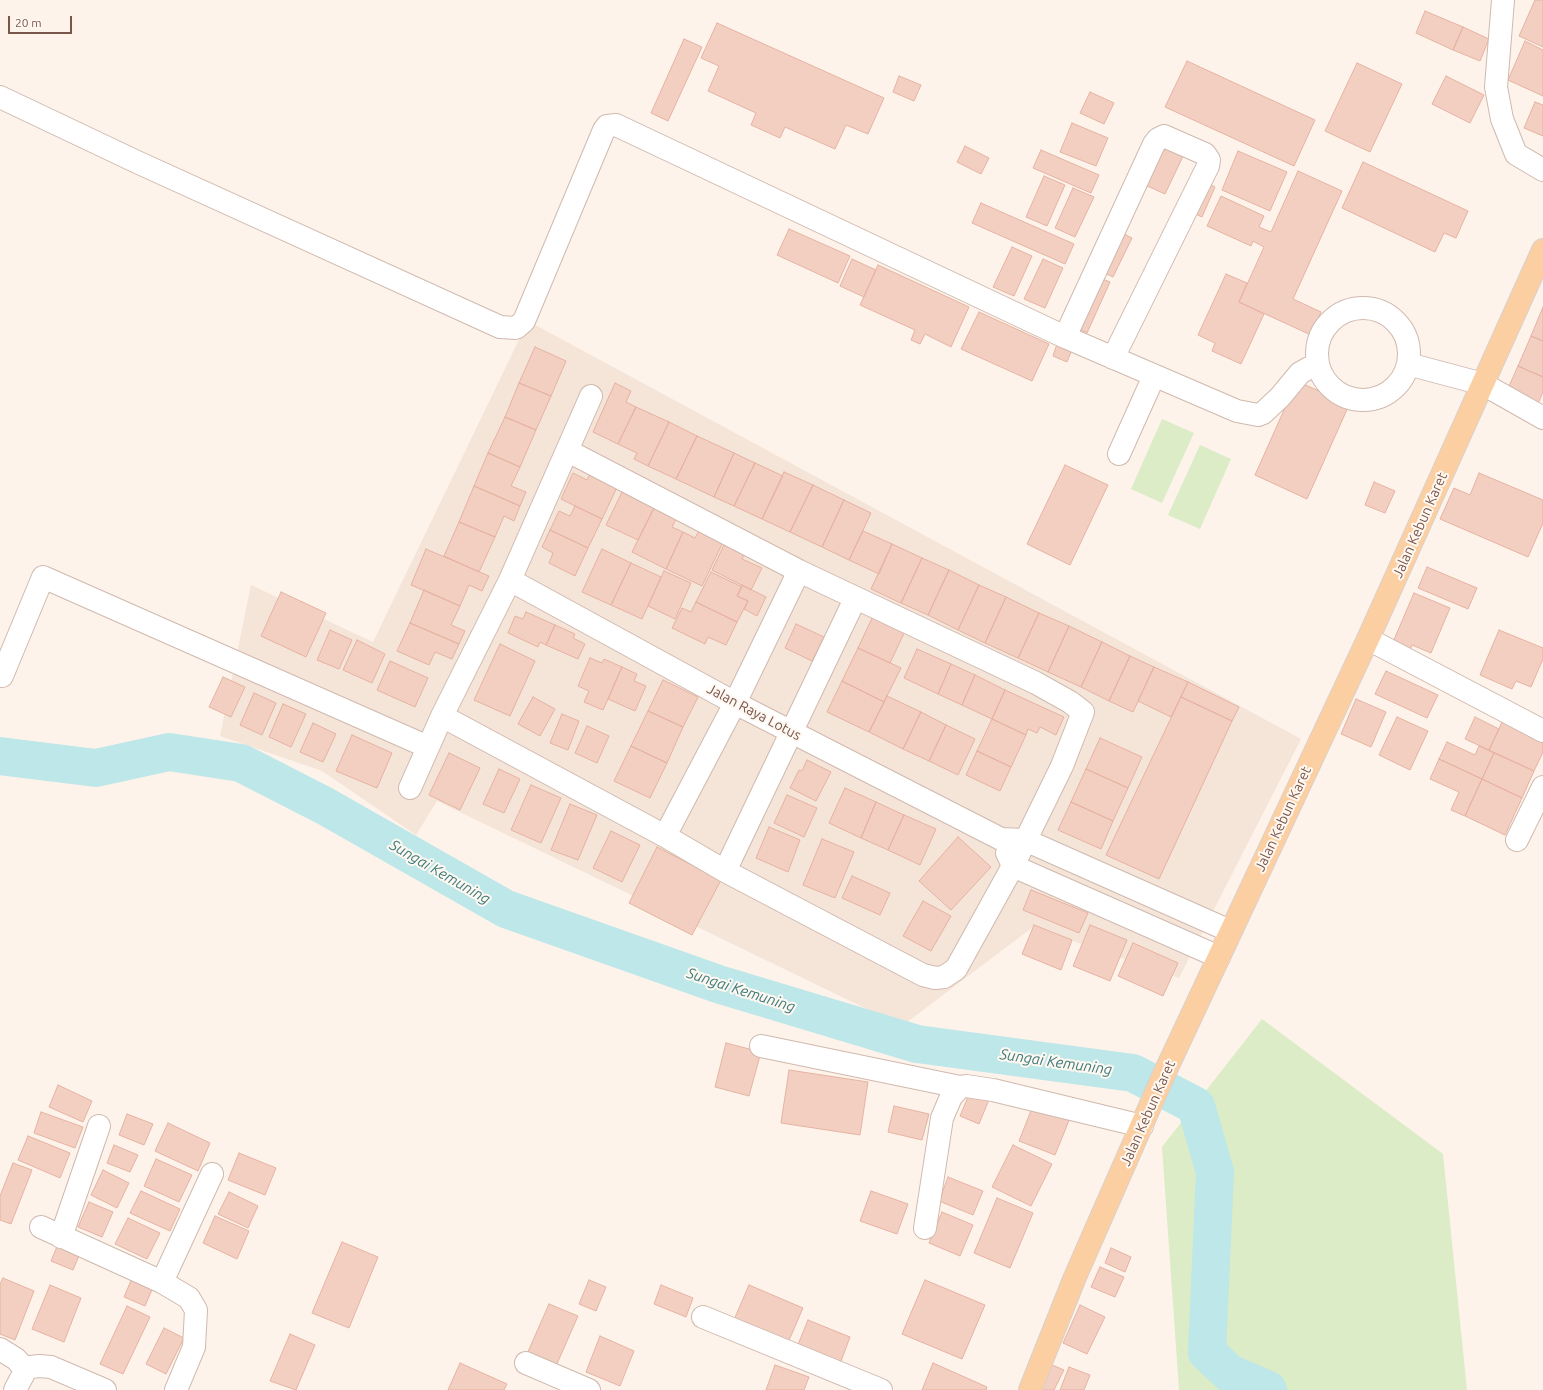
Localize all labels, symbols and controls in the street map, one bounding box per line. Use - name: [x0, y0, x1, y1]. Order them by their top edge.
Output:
- scale bar: [10, 8, 74, 34]
- text: 20 m: [15, 16, 42, 29]
- street label: Jalan Kebun Karet: [1389, 470, 1451, 580]
- street label: Jalan Raya Lotus: [704, 680, 804, 744]
- street label: Jalan Kebun Karet: [1251, 764, 1315, 874]
- water label: Sungai Kemuning: [387, 836, 493, 908]
- water label: Sungai Kemuning: [684, 964, 798, 1016]
- water label: Sungai Kemuning: [999, 1045, 1113, 1079]
- street label: Jalan Kebun Karet: [1117, 1058, 1179, 1168]

